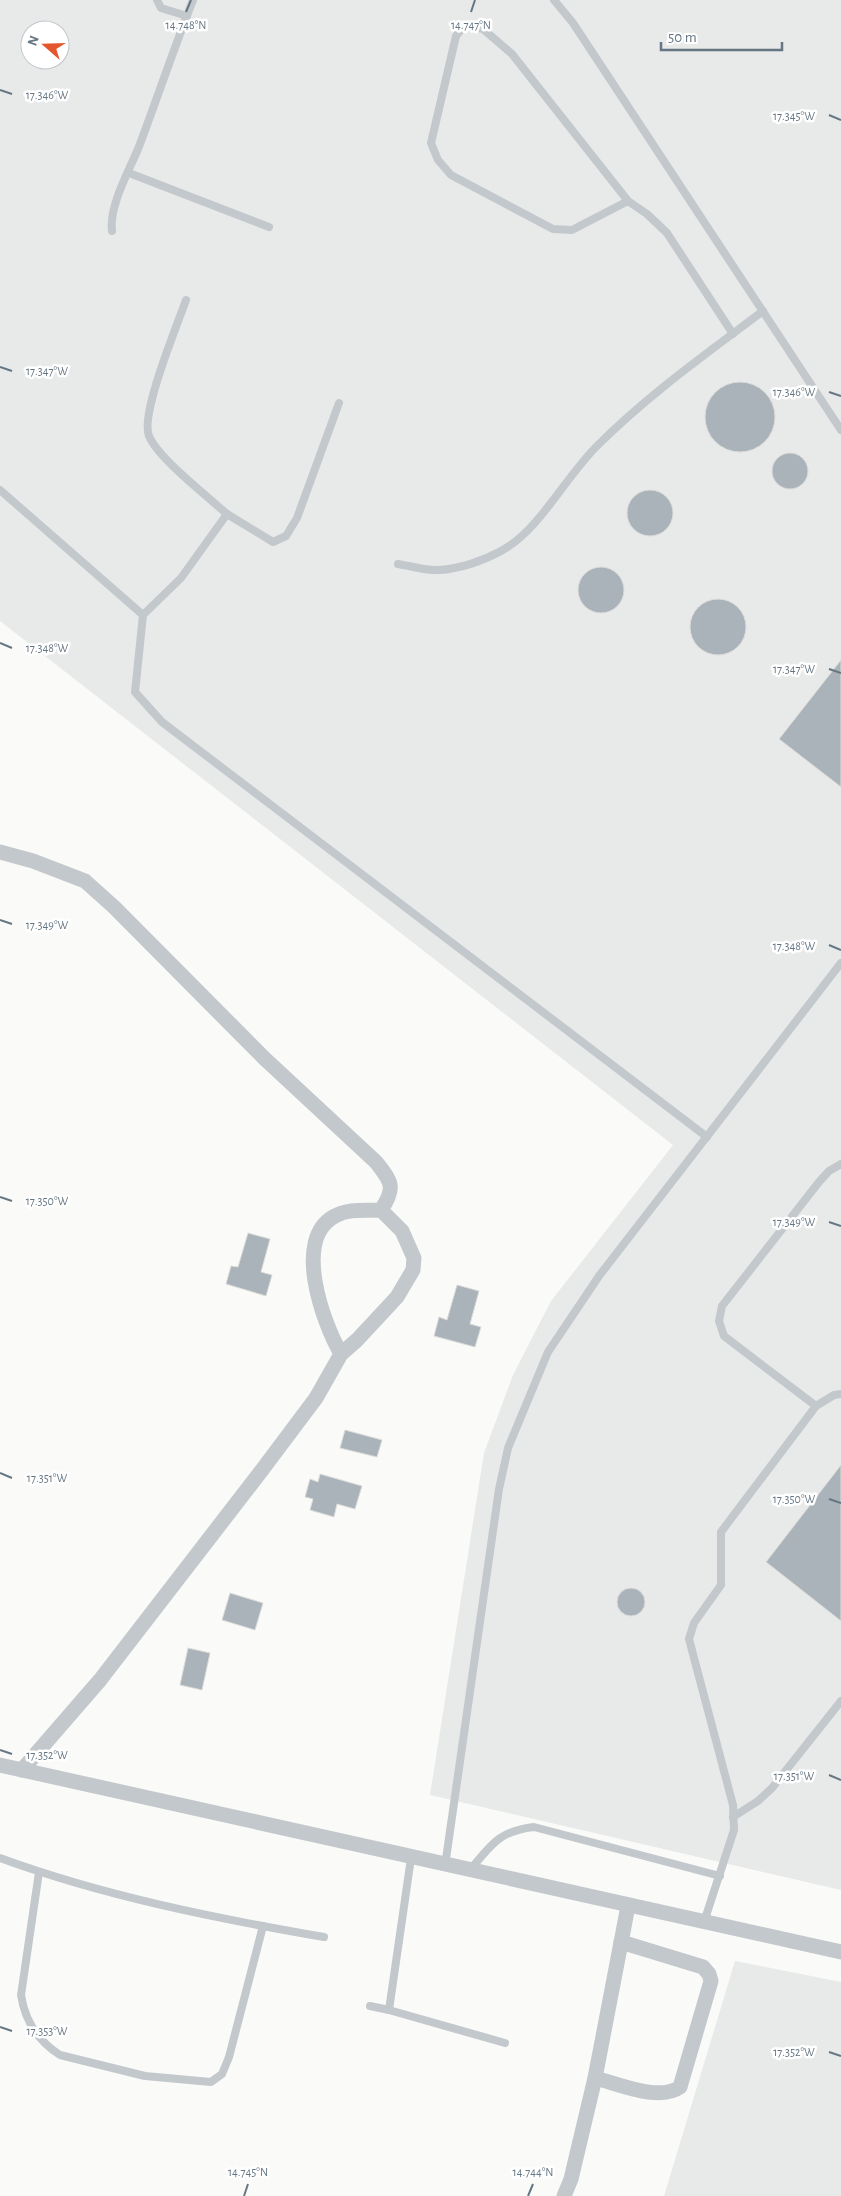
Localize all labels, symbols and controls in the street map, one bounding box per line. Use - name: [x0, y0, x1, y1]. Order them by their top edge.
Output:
- text: 14.748°N: [166, 19, 206, 31]
- text: 14.747°N: [451, 19, 491, 31]
- north arrow: [20, 20, 70, 70]
- scale bar: [661, 20, 782, 52]
- text: 50 m: [668, 30, 697, 45]
- text: N: [25, 34, 42, 48]
- text: 17.346°W: [26, 89, 69, 101]
- text: 17.345°W: [773, 110, 815, 122]
- text: 17.347°W: [26, 365, 68, 377]
- text: 17.346°W: [773, 386, 816, 398]
- text: 17.348°W: [26, 642, 69, 654]
- text: 17.347°W: [773, 663, 815, 675]
- text: 17.349°W: [26, 919, 69, 931]
- text: 17.348°W: [773, 940, 816, 952]
- text: 17.350°W: [26, 1195, 69, 1207]
- text: 17.349°W: [773, 1216, 816, 1228]
- text: 17.351°W: [27, 1472, 67, 1484]
- text: 17.350°W: [773, 1493, 816, 1505]
- text: 17.352°W: [26, 1749, 68, 1761]
- text: 17.351°W: [774, 1770, 814, 1782]
- text: 17.353°W: [26, 2025, 68, 2037]
- text: 17.352°W: [773, 2046, 815, 2058]
- text: 14.745°N: [228, 2166, 268, 2178]
- text: 14.744°N: [513, 2166, 553, 2178]

